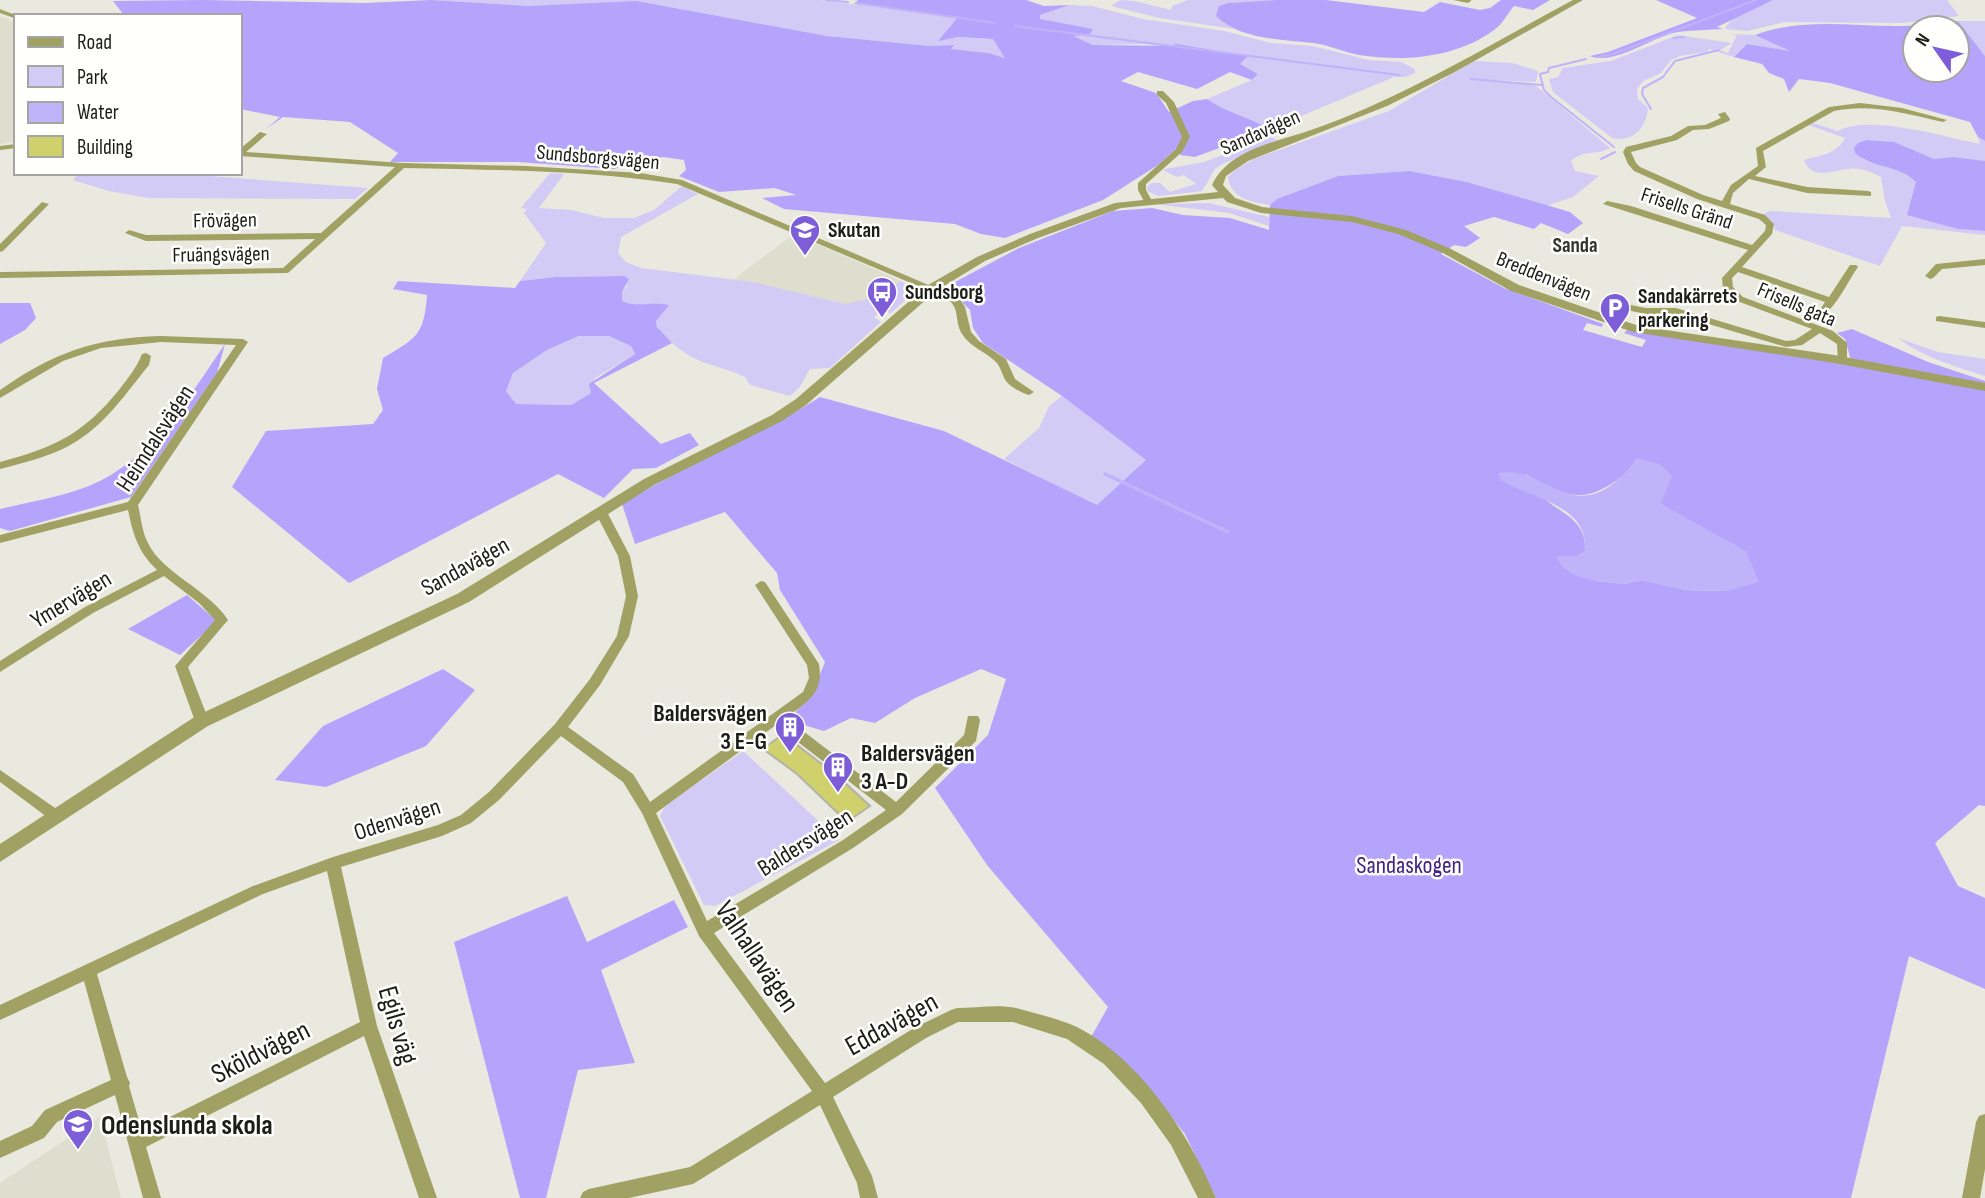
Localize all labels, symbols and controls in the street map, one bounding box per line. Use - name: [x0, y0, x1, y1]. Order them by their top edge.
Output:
- legend: [14, 14, 242, 175]
- north arrow: [1901, 14, 1971, 84]
- text: Road: [77, 30, 112, 55]
- text: N: [1911, 30, 1936, 51]
- text: Park: [77, 65, 108, 90]
- text: Water: [77, 100, 119, 125]
- street label: Sandavägen: [1217, 104, 1304, 161]
- text: Building: [77, 135, 133, 160]
- street label: Sundsborgsvägen: [535, 140, 661, 175]
- street label: Frisells Gränd: [1638, 182, 1736, 235]
- street label: Frövägen: [193, 207, 257, 234]
- school or university icon: Skutan: [788, 213, 822, 257]
- place label: Skutan: [828, 218, 880, 243]
- district label: Sanda: [1552, 233, 1598, 258]
- street label: Fruängsvägen: [172, 241, 270, 268]
- street label: Breddenvägen: [1493, 246, 1595, 307]
- bus stop icon: Sundsborg: [865, 275, 899, 319]
- street label: Frisells gata: [1754, 277, 1840, 332]
- place label: Sundsborg: [905, 280, 984, 305]
- place label: Sandakärrets parkering: [1638, 284, 1737, 333]
- parking icon: Sandakärrets parkering: [1598, 291, 1632, 335]
- street label: Heimdalsvägen: [110, 379, 201, 497]
- street label: Sandavägen: [416, 530, 514, 602]
- street label: Ymervägen: [26, 564, 117, 635]
- place label: Baldersvägen 3 E-G: [653, 699, 767, 756]
- building icon: Baldersvägen 3 E-G: [773, 710, 807, 754]
- place label: Baldersvägen 3 A-D: [861, 739, 975, 796]
- building icon: Baldersvägen 3 A-D: [821, 750, 855, 794]
- street label: Odenvägen: [350, 792, 444, 847]
- street label: Baldersvägen: [752, 802, 858, 883]
- park label: Sandaskogen: [1356, 851, 1462, 880]
- street label: Valhallavägen: [708, 895, 806, 1019]
- street label: Egils väg: [371, 982, 424, 1068]
- street label: Eddavägen: [840, 985, 944, 1063]
- street label: Sköldvägen: [206, 1014, 315, 1091]
- school or university icon: Odenslunda skola: [61, 1107, 95, 1151]
- place label: Odenslunda skola: [101, 1109, 273, 1142]

